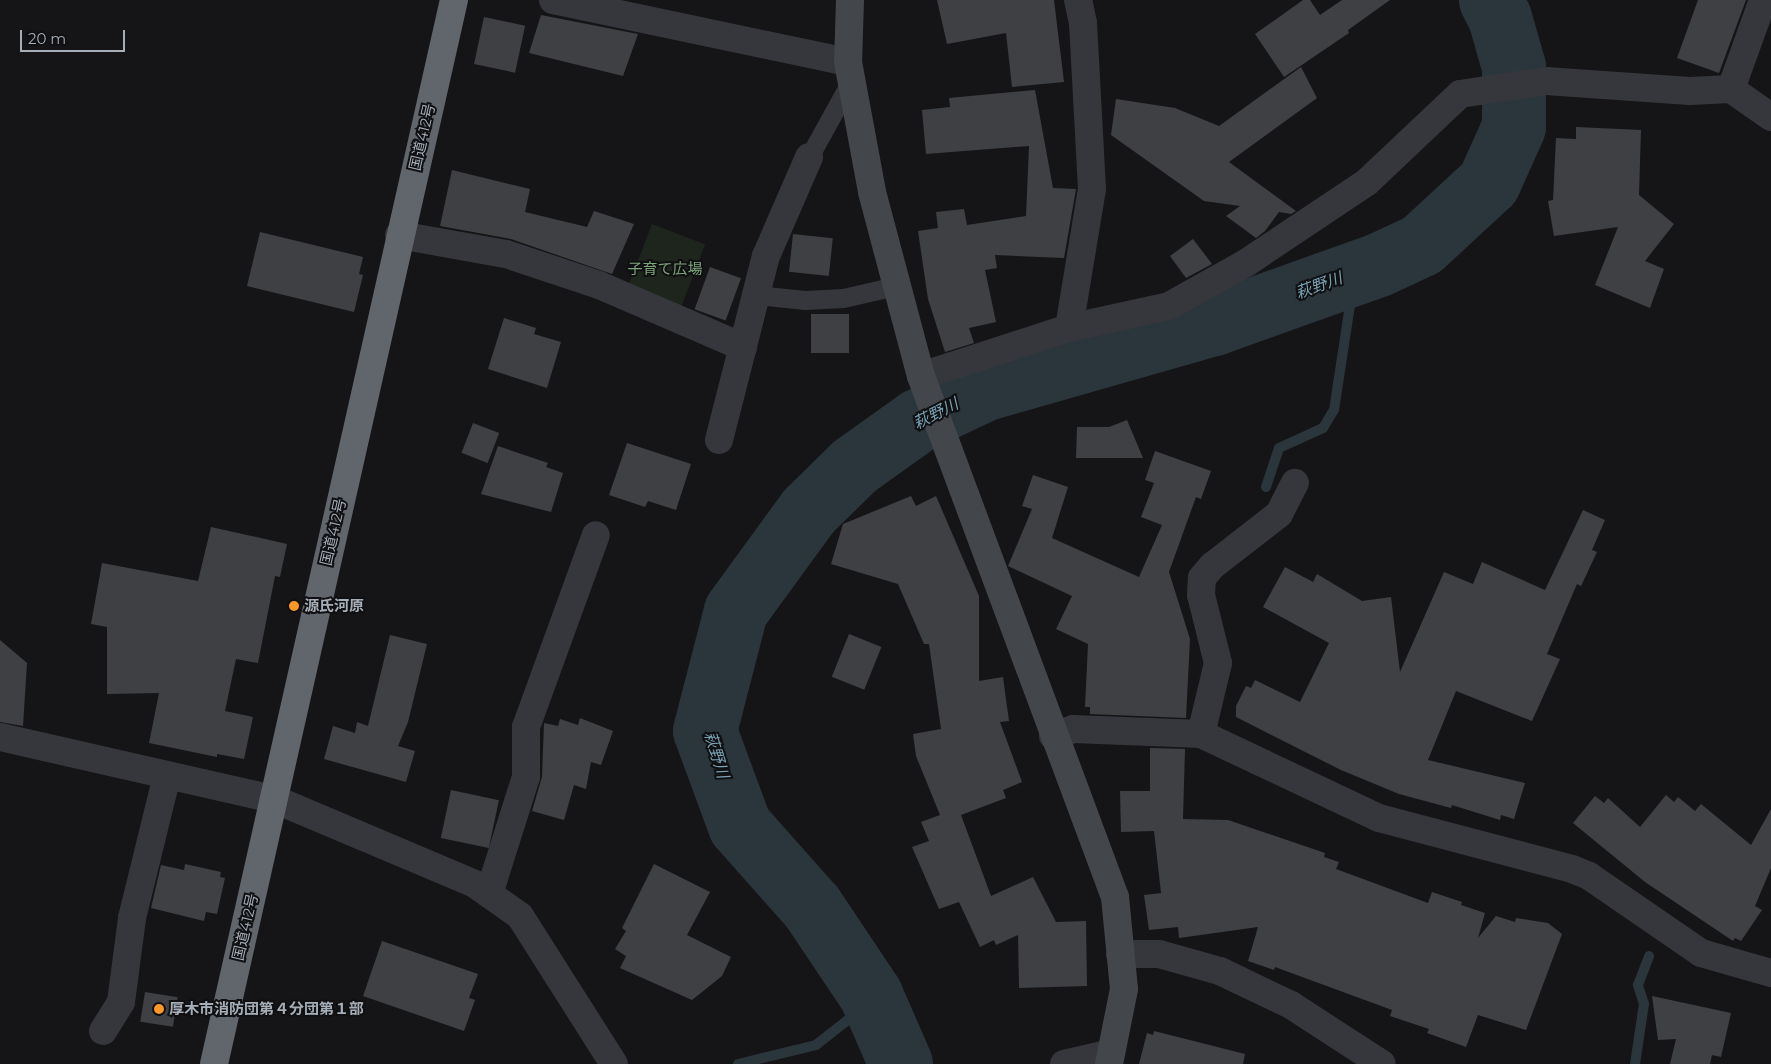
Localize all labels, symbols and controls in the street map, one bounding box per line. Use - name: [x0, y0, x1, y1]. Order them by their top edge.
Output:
- scale bar: [22, 20, 128, 52]
- text: 20 m: [28, 29, 66, 48]
- street label: 国道412号: [406, 102, 438, 172]
- park label: 子育て広場: [628, 260, 702, 278]
- water label: 萩野川: [1293, 269, 1345, 303]
- water label: 萩野川: [910, 395, 962, 433]
- street label: 国道412号: [317, 497, 349, 567]
- place label: 源氏河原: [304, 597, 364, 615]
- marker: 源氏河原: [288, 600, 300, 612]
- water label: 萩野川: [700, 729, 732, 781]
- street label: 国道412号: [229, 892, 261, 962]
- place label: 厚木市消防団第４分団第１部: [169, 1000, 364, 1018]
- marker: 厚木市消防団第４分団第１部: [153, 1003, 165, 1015]

